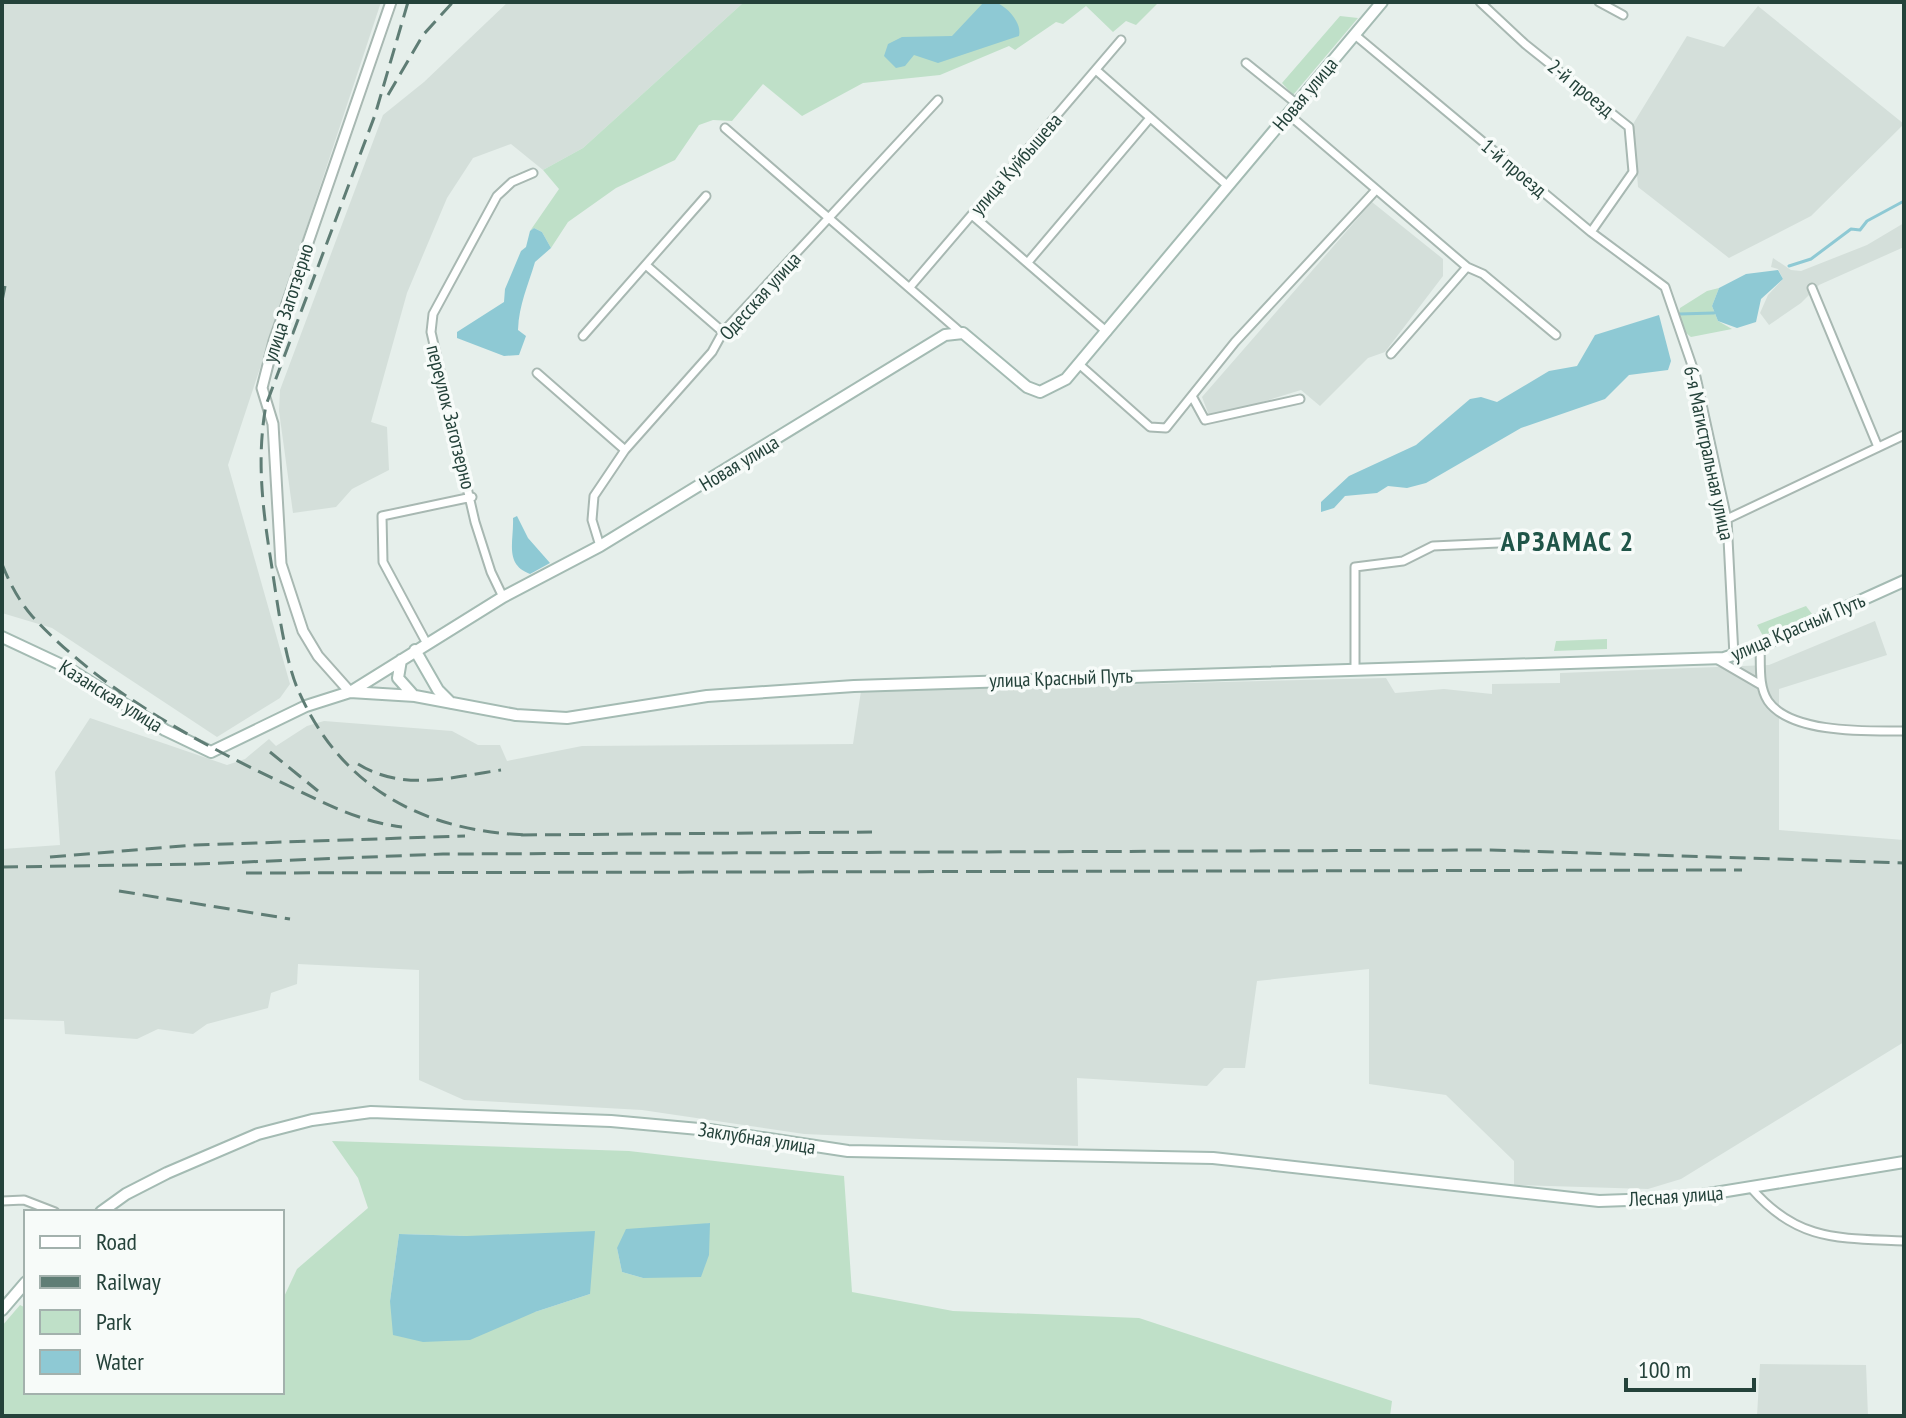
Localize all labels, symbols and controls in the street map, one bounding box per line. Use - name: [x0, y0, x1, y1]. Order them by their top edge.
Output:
- street label: Новая улица: [1267, 52, 1343, 136]
- street label: 2-й проезд: [1543, 53, 1620, 123]
- street label: улица Куйбышева: [965, 108, 1067, 220]
- street label: 1-й проезд: [1476, 133, 1552, 203]
- street label: улица Заготзерно: [257, 240, 319, 366]
- street label: Одесская улица: [714, 246, 806, 346]
- street label: переулок Заготзерно: [420, 342, 482, 492]
- street label: 6-я Магистральная улица: [1678, 363, 1740, 543]
- street label: Новая улица: [694, 429, 784, 497]
- district label: АРЗАМАС 2: [1500, 522, 1635, 559]
- street label: улица Красный Путь: [1727, 587, 1870, 667]
- street label: Казанская улица: [54, 654, 168, 738]
- street label: улица Красный Путь: [989, 662, 1134, 693]
- street label: Заклубная улица: [696, 1116, 818, 1160]
- street label: Лесная улица: [1627, 1180, 1724, 1212]
- legend: [24, 1210, 284, 1394]
- text: Road: [96, 1226, 137, 1257]
- text: Railway: [96, 1266, 161, 1297]
- text: Park: [96, 1306, 132, 1337]
- scale bar: [1626, 1342, 1754, 1392]
- text: Water: [96, 1346, 144, 1377]
- text: 100 m: [1638, 1354, 1691, 1385]

